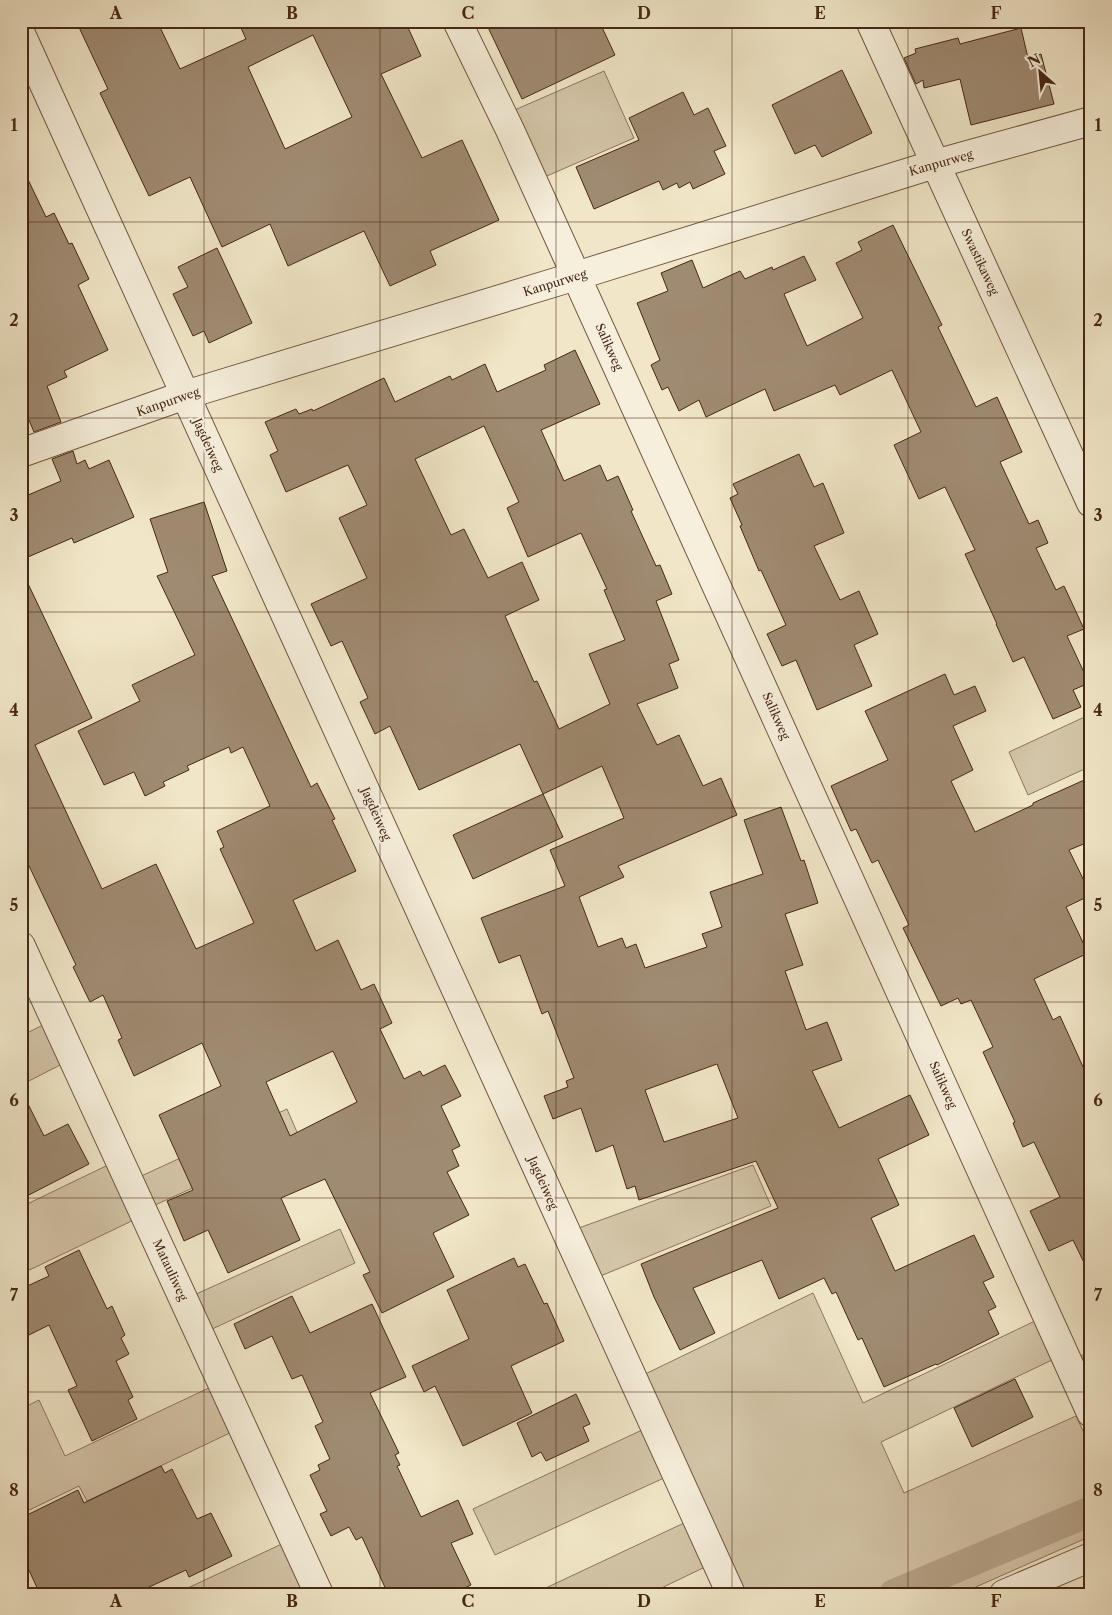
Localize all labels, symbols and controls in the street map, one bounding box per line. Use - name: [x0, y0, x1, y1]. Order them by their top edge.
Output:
- text: A: [109, 3, 123, 23]
- text: B: [286, 3, 298, 23]
- text: C: [462, 3, 474, 23]
- text: D: [637, 3, 651, 23]
- text: E: [814, 3, 826, 23]
- text: F: [991, 3, 1002, 23]
- north arrow: [1014, 48, 1064, 98]
- text: N: [1025, 50, 1044, 71]
- text: 1: [10, 115, 18, 135]
- text: 1: [1094, 115, 1102, 135]
- street label: Kanpurweg: [907, 146, 975, 179]
- street label: Swastikaweg: [959, 226, 1003, 298]
- street label: Kanpurweg: [521, 266, 589, 299]
- text: 2: [9, 310, 19, 330]
- text: 2: [1093, 310, 1103, 330]
- street label: Salikweg: [592, 321, 627, 373]
- street label: Kanpurweg: [134, 384, 202, 419]
- street label: Jagdeiweg: [189, 414, 227, 474]
- text: 3: [9, 505, 19, 525]
- text: 3: [1093, 505, 1103, 525]
- street label: Salikweg: [759, 690, 794, 742]
- text: 4: [9, 700, 19, 720]
- text: 4: [1093, 700, 1103, 720]
- street label: Jagdeiweg: [357, 783, 395, 843]
- text: 5: [10, 895, 19, 915]
- text: 5: [1094, 895, 1103, 915]
- street label: Salikweg: [926, 1059, 961, 1111]
- text: 6: [9, 1090, 19, 1110]
- text: 6: [1093, 1090, 1103, 1110]
- street label: Jagdeiweg: [524, 1152, 562, 1212]
- street label: Matauliweg: [150, 1237, 191, 1304]
- text: 7: [10, 1285, 19, 1305]
- text: 7: [1094, 1285, 1103, 1305]
- text: 8: [9, 1480, 19, 1500]
- text: 8: [1093, 1480, 1103, 1500]
- text: A: [109, 1591, 123, 1611]
- text: B: [286, 1591, 298, 1611]
- text: C: [462, 1591, 474, 1611]
- text: D: [637, 1591, 651, 1611]
- text: E: [814, 1591, 826, 1611]
- text: F: [991, 1591, 1002, 1611]

